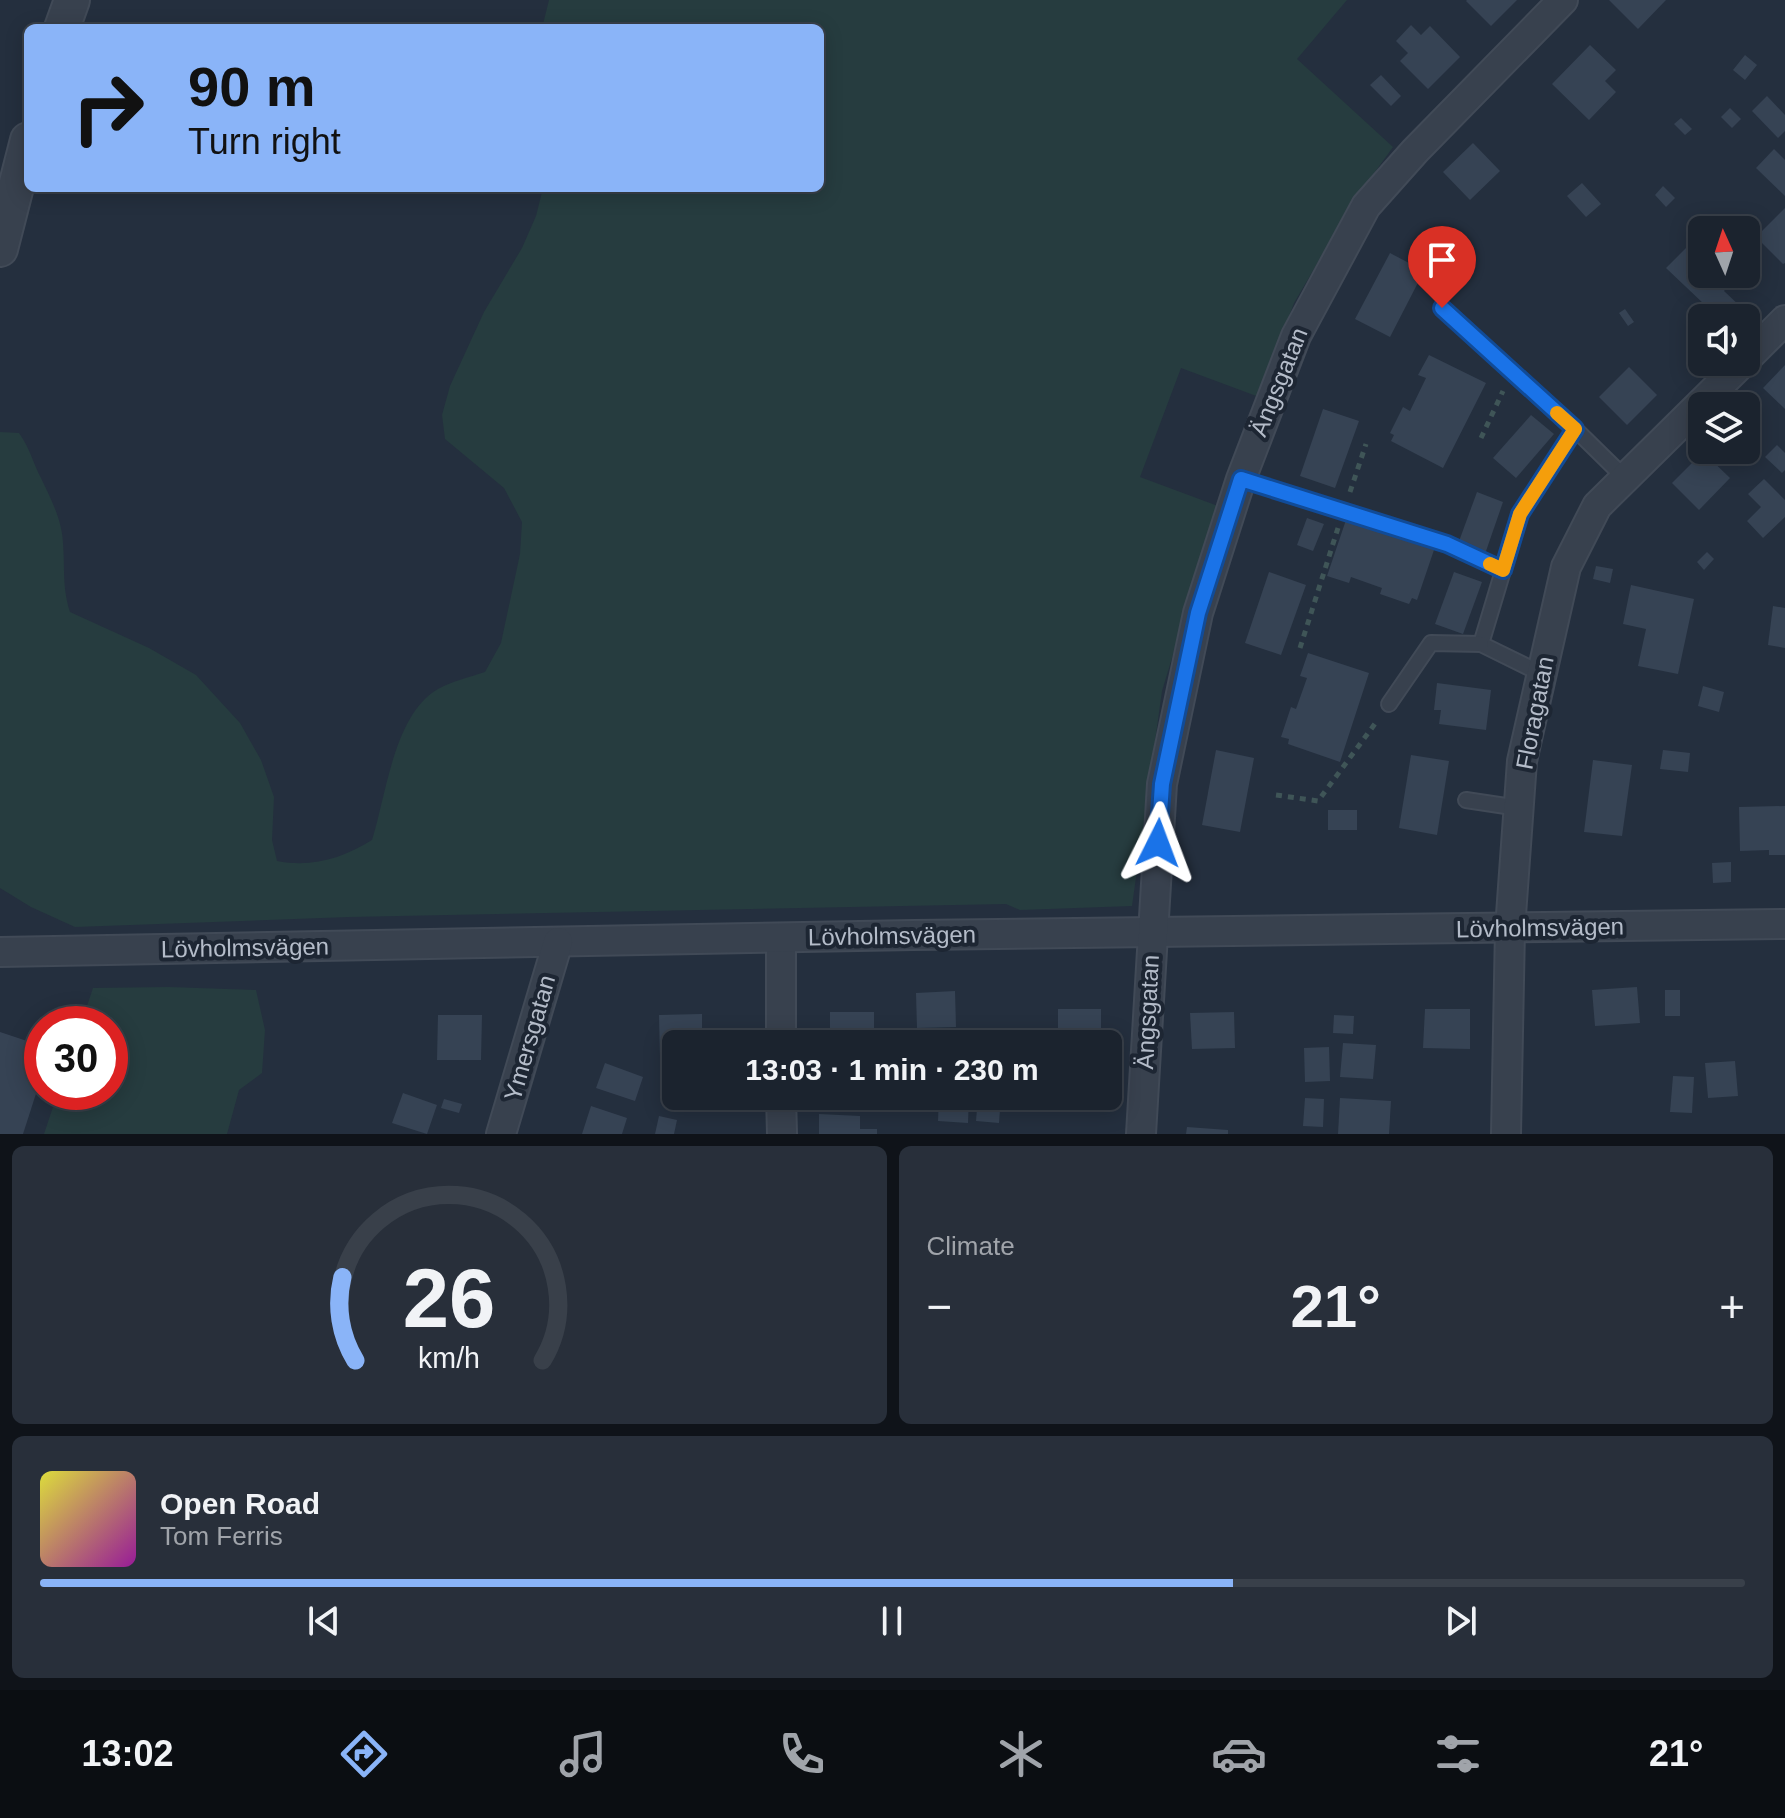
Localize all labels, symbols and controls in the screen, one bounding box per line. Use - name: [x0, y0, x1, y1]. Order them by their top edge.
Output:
- text: 90 m: [188, 55, 316, 118]
- icon: right: [56, 56, 160, 160]
- text: Turn right: [188, 121, 341, 162]
- north arrow: [1688, 216, 1760, 288]
- map controls: [1688, 216, 1760, 464]
- pin: [1408, 226, 1476, 308]
- icon: arrive: [1420, 238, 1464, 282]
- button: sound: [1688, 304, 1760, 376]
- street label: Ängsgatan: [1245, 324, 1313, 440]
- button: layers: [1688, 392, 1760, 464]
- street label: Floragatan: [1510, 654, 1559, 772]
- position arrow: [1116, 801, 1200, 885]
- street label: Lövholmsvägen: [1456, 913, 1624, 942]
- street label: Lövholmsvägen: [808, 921, 976, 950]
- street label: Lövholmsvägen: [161, 933, 329, 962]
- street label: Ängsgatan: [1131, 954, 1164, 1070]
- street label: Ymersgatan: [499, 972, 560, 1104]
- speed limit sign: 30: [24, 1006, 128, 1110]
- text: 13:03 · 1 min · 230 m: [745, 1053, 1039, 1086]
- text: Climate: [927, 1231, 1015, 1261]
- text: 26: [403, 1252, 496, 1345]
- text: 21°: [1290, 1273, 1381, 1340]
- text: −: [927, 1282, 952, 1331]
- text: +: [1719, 1282, 1745, 1331]
- text: km/h: [418, 1342, 480, 1374]
- text: Open Road: [160, 1487, 320, 1520]
- text: Tom Ferris: [160, 1521, 283, 1551]
- icon: previous: [302, 1599, 346, 1643]
- icon: pause: [870, 1599, 914, 1643]
- icon: next: [1439, 1599, 1483, 1643]
- icon: directions: [336, 1726, 392, 1782]
- icon: music: [555, 1726, 611, 1782]
- icon: phone: [774, 1726, 830, 1782]
- icon: climate: [993, 1726, 1049, 1782]
- icon: car: [1211, 1726, 1267, 1782]
- icon: filters: [1430, 1726, 1486, 1782]
- text: 13:02: [81, 1733, 173, 1774]
- text: 21°: [1649, 1733, 1704, 1774]

